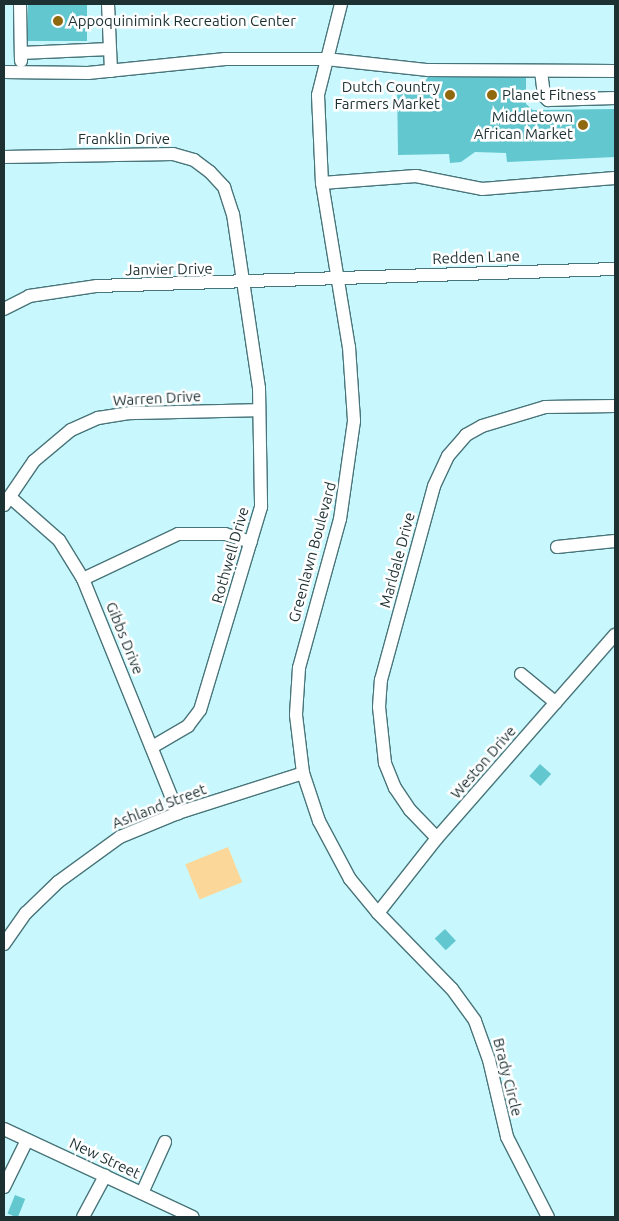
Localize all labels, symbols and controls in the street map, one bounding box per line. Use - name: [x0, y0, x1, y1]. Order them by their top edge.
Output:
- place label: Appoquinimink Recreation Center: [68, 12, 296, 30]
- marker: Appoquinimink Recreation Center: [52, 15, 64, 27]
- place label: Dutch Country Farmers Market: [335, 77, 440, 112]
- place label: Planet Fitness: [502, 86, 596, 104]
- marker: Dutch Country Farmers Market: [444, 89, 456, 101]
- marker: Planet Fitness: [486, 89, 498, 101]
- place label: Middletown African Market: [474, 107, 573, 142]
- marker: Middletown African Market: [577, 119, 589, 131]
- street label: Franklin Drive: [78, 130, 170, 148]
- street label: Redden Lane: [432, 246, 520, 268]
- street label: Janvier Drive: [125, 259, 213, 279]
- street label: Warren Drive: [112, 387, 202, 409]
- street label: Greenlawn Boulevard: [285, 480, 339, 624]
- street label: Rothwell Drive: [208, 505, 252, 605]
- street label: Marldale Drive: [376, 510, 418, 610]
- street label: Gibbs Drive: [102, 599, 148, 677]
- street label: Weston Drive: [447, 722, 519, 802]
- street label: Ashland Street: [109, 780, 209, 832]
- street label: Brady Circle: [490, 1036, 526, 1118]
- street label: New Street: [67, 1134, 143, 1182]

